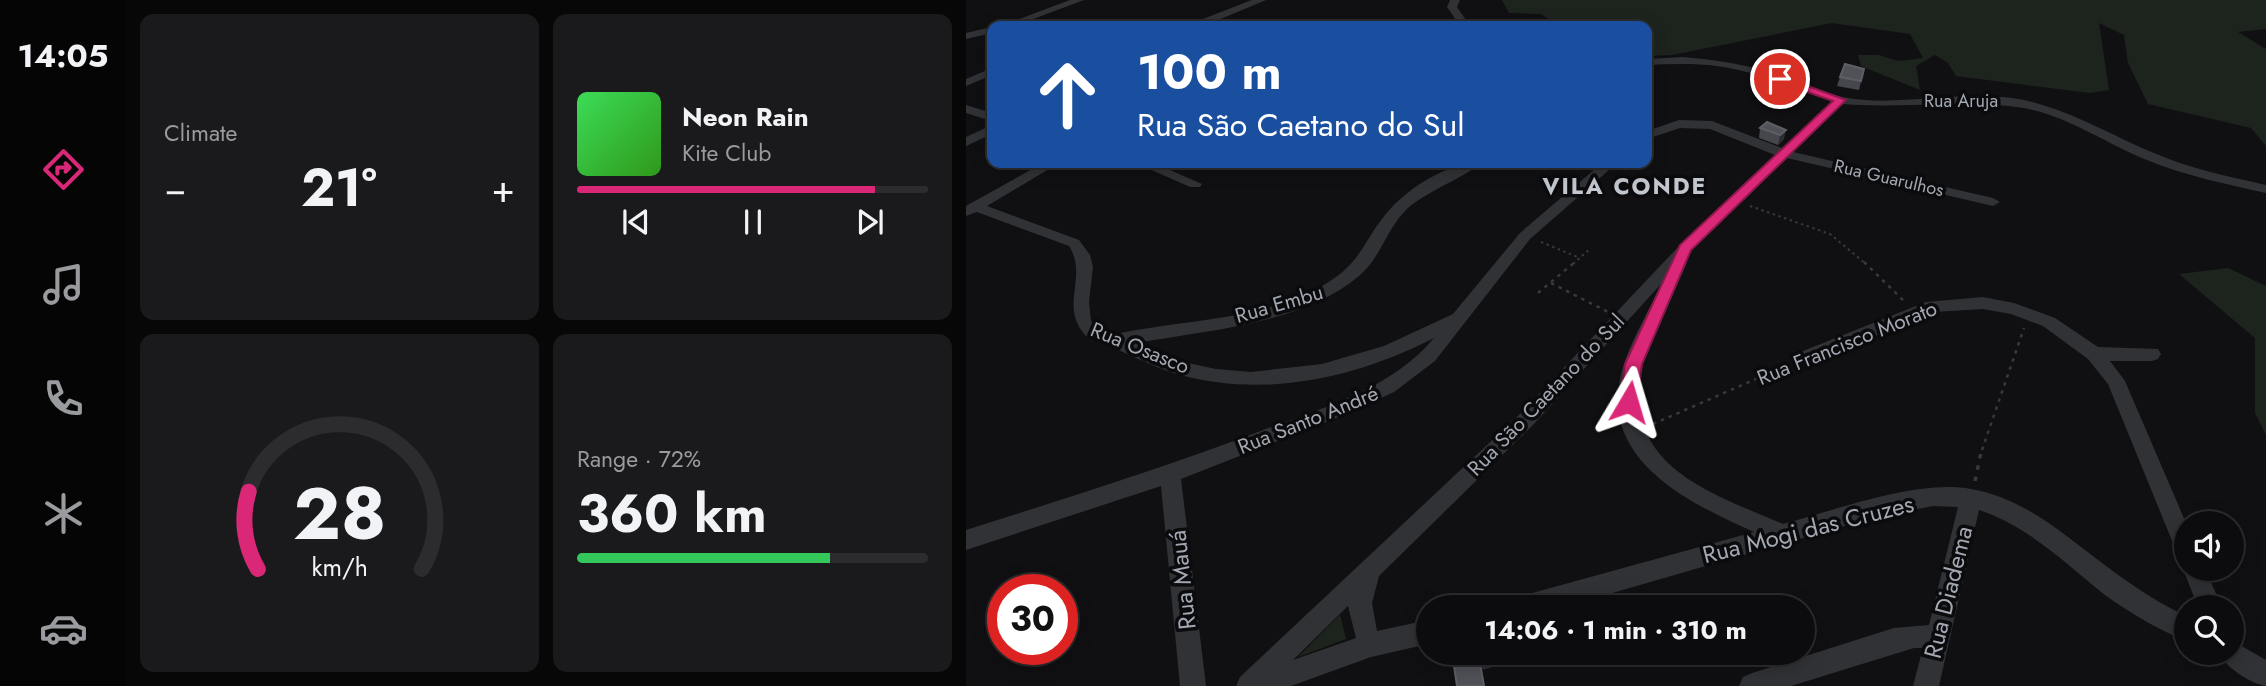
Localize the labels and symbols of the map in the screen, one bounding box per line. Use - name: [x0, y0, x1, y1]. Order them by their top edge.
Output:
- pin: [1750, 49, 1810, 109]
- street label: Rua Aruja: [1924, 88, 1998, 114]
- street label: Rua Guarulhos: [1832, 153, 1946, 203]
- district label: VILA CONDE: [1542, 169, 1707, 203]
- street label: Rua Embu: [1232, 277, 1326, 331]
- street label: Rua Francisco Morato: [1753, 293, 1941, 393]
- street label: Rua São Caetano do Sul: [1461, 307, 1631, 483]
- street label: Rua Osasco: [1086, 315, 1194, 381]
- position arrow: [1592, 365, 1666, 439]
- street label: Rua Santo André: [1233, 378, 1383, 462]
- street label: Rua Mogi das Cruzes: [1699, 486, 1917, 572]
- street label: Rua Diadema: [1915, 522, 1981, 662]
- street label: Rua Mauá: [1159, 528, 1205, 632]
- speed limit sign: 30: [987, 574, 1078, 665]

